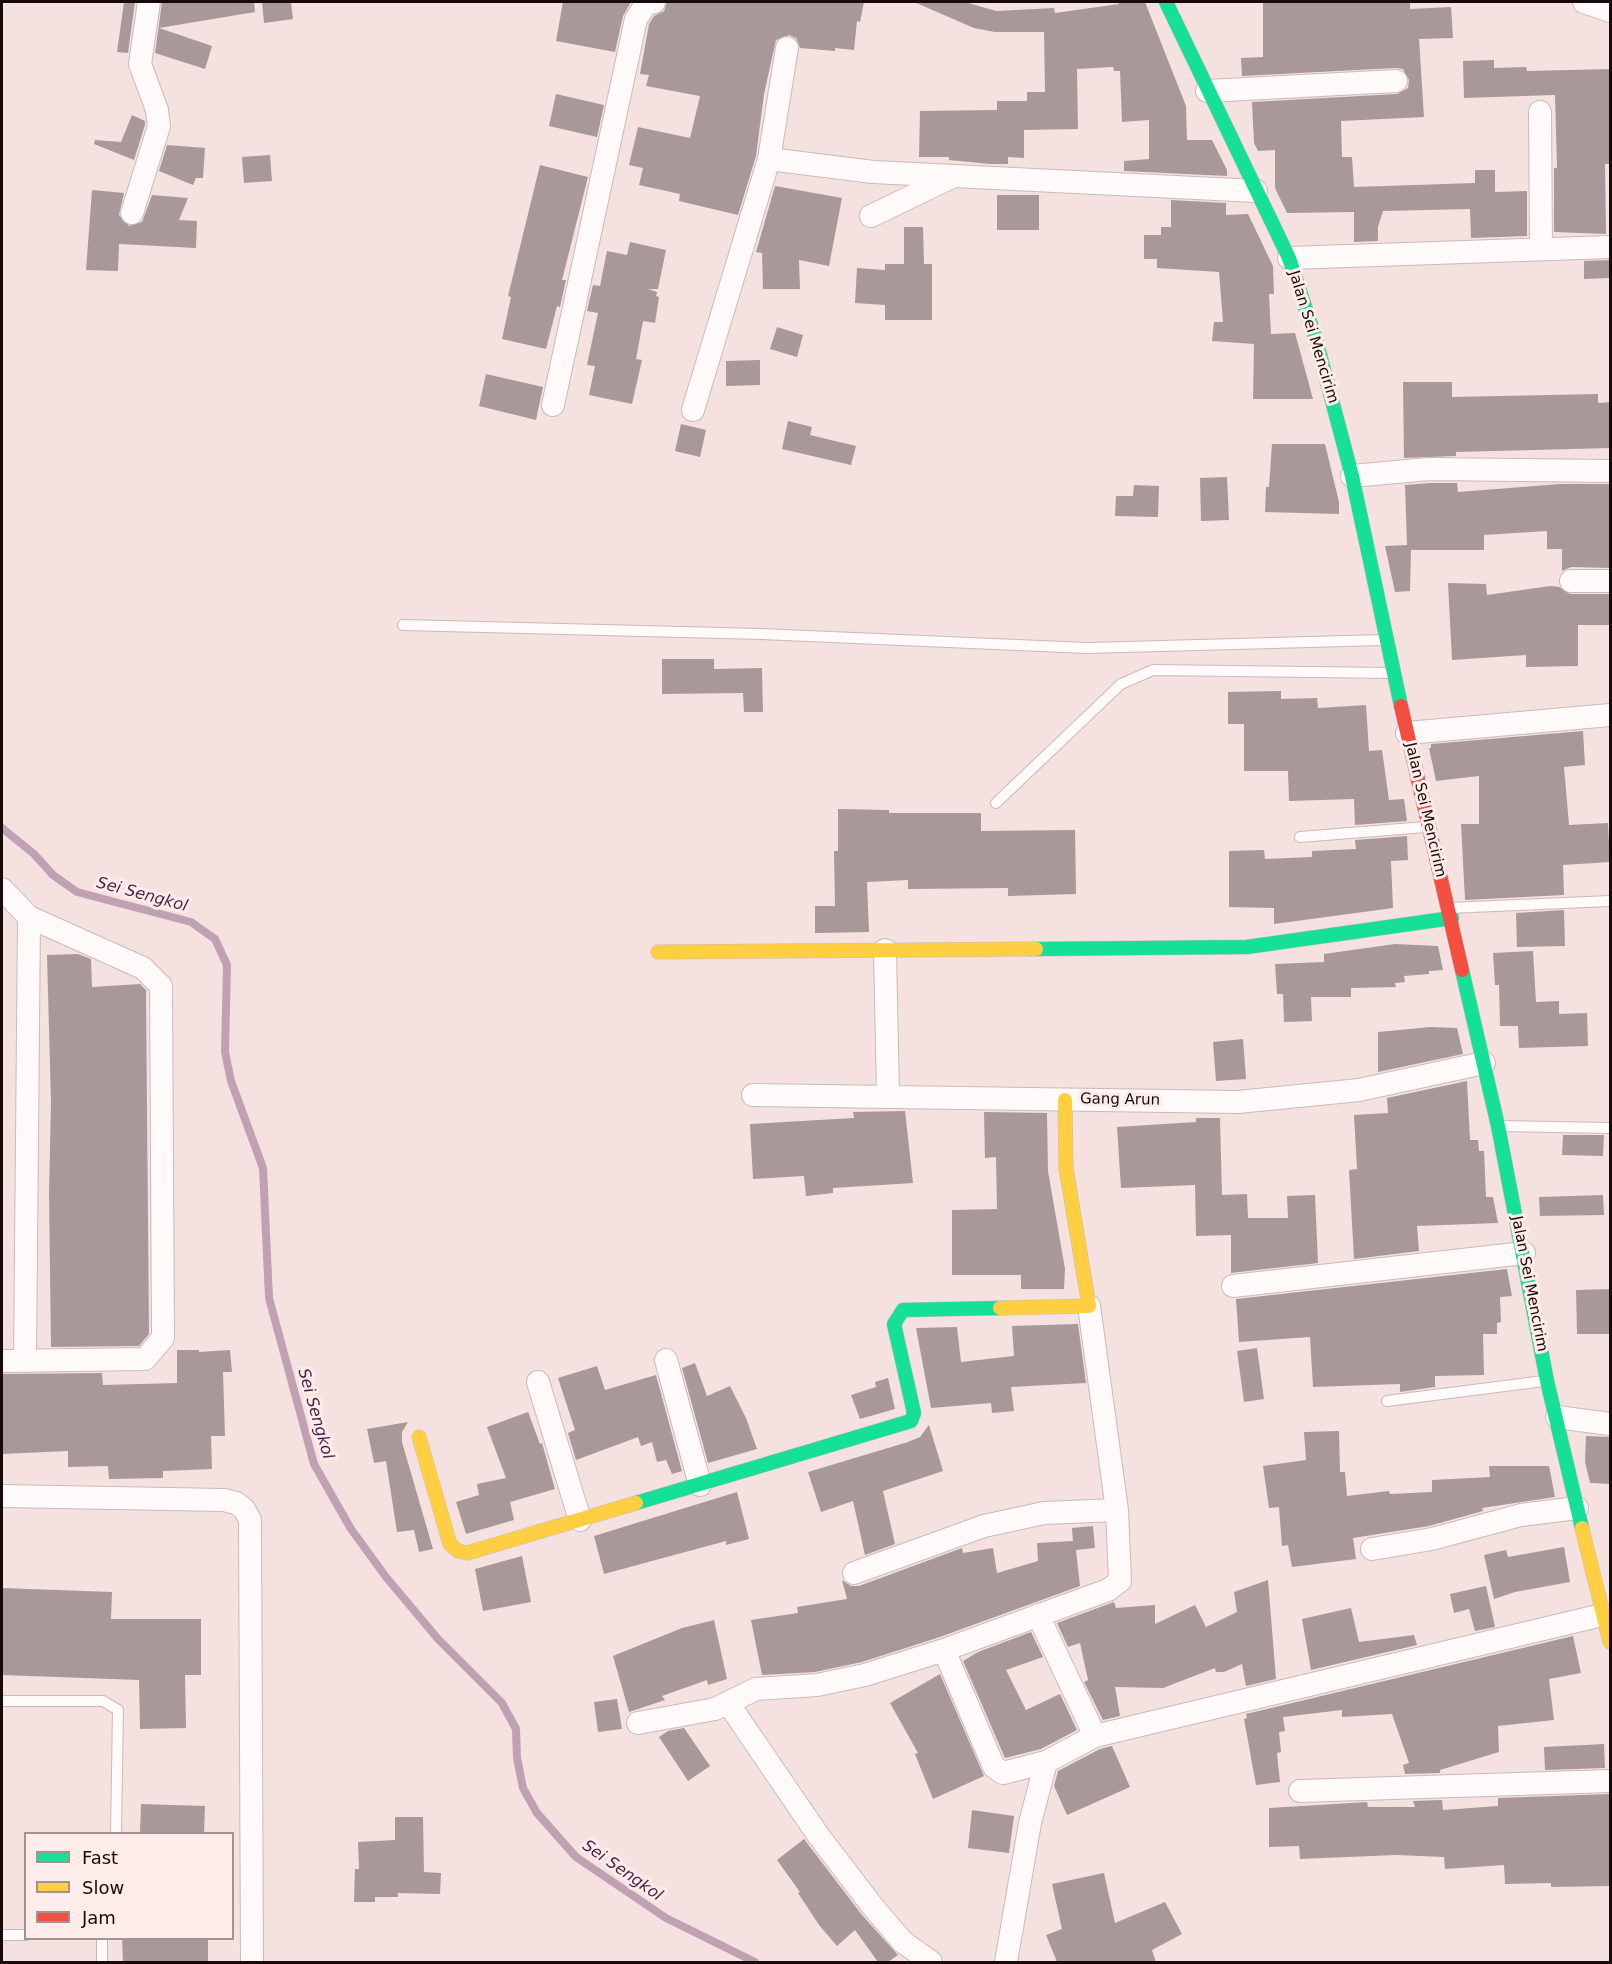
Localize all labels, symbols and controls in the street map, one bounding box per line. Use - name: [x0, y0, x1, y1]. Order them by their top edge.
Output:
- street label: Jalan Sei Mencirim: [1284, 268, 1342, 406]
- street label: Jalan Sei Mencirim: [1401, 741, 1449, 879]
- water label: Sei Sengkol: [94, 874, 190, 916]
- street label: Gang Arun: [1080, 1090, 1160, 1110]
- street label: Jalan Sei Mencirim: [1507, 1215, 1551, 1353]
- water label: Sei Sengkol: [293, 1366, 337, 1462]
- legend: [24, 1832, 234, 1940]
- water label: Sei Sengkol: [578, 1836, 666, 1906]
- text: Fast: [82, 1847, 118, 1868]
- text: Slow: [82, 1877, 124, 1898]
- text: Jam: [82, 1907, 116, 1928]

